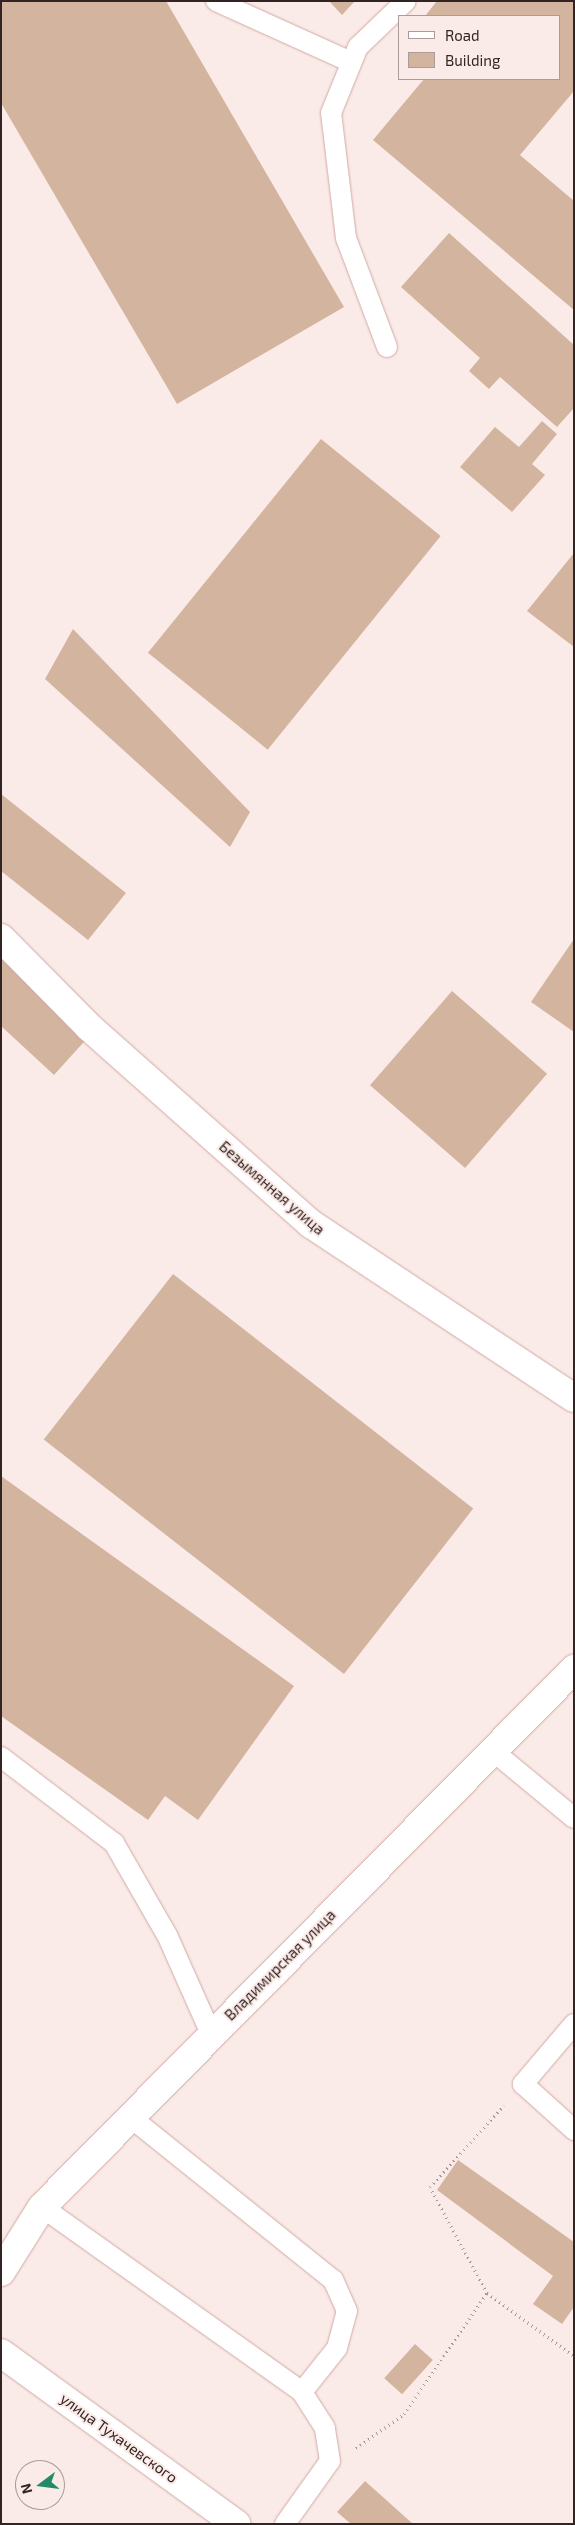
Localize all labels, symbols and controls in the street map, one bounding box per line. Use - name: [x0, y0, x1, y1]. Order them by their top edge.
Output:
- legend: [398, 15, 560, 80]
- text: Road: [445, 26, 480, 44]
- text: Building: [445, 51, 500, 69]
- street label: Безымянная улица: [216, 1137, 328, 1239]
- street label: Владимирская улица: [221, 1906, 339, 2024]
- street label: улица Тухачевского: [57, 2389, 181, 2487]
- north arrow: [15, 2460, 65, 2510]
- text: N: [16, 2482, 36, 2496]

